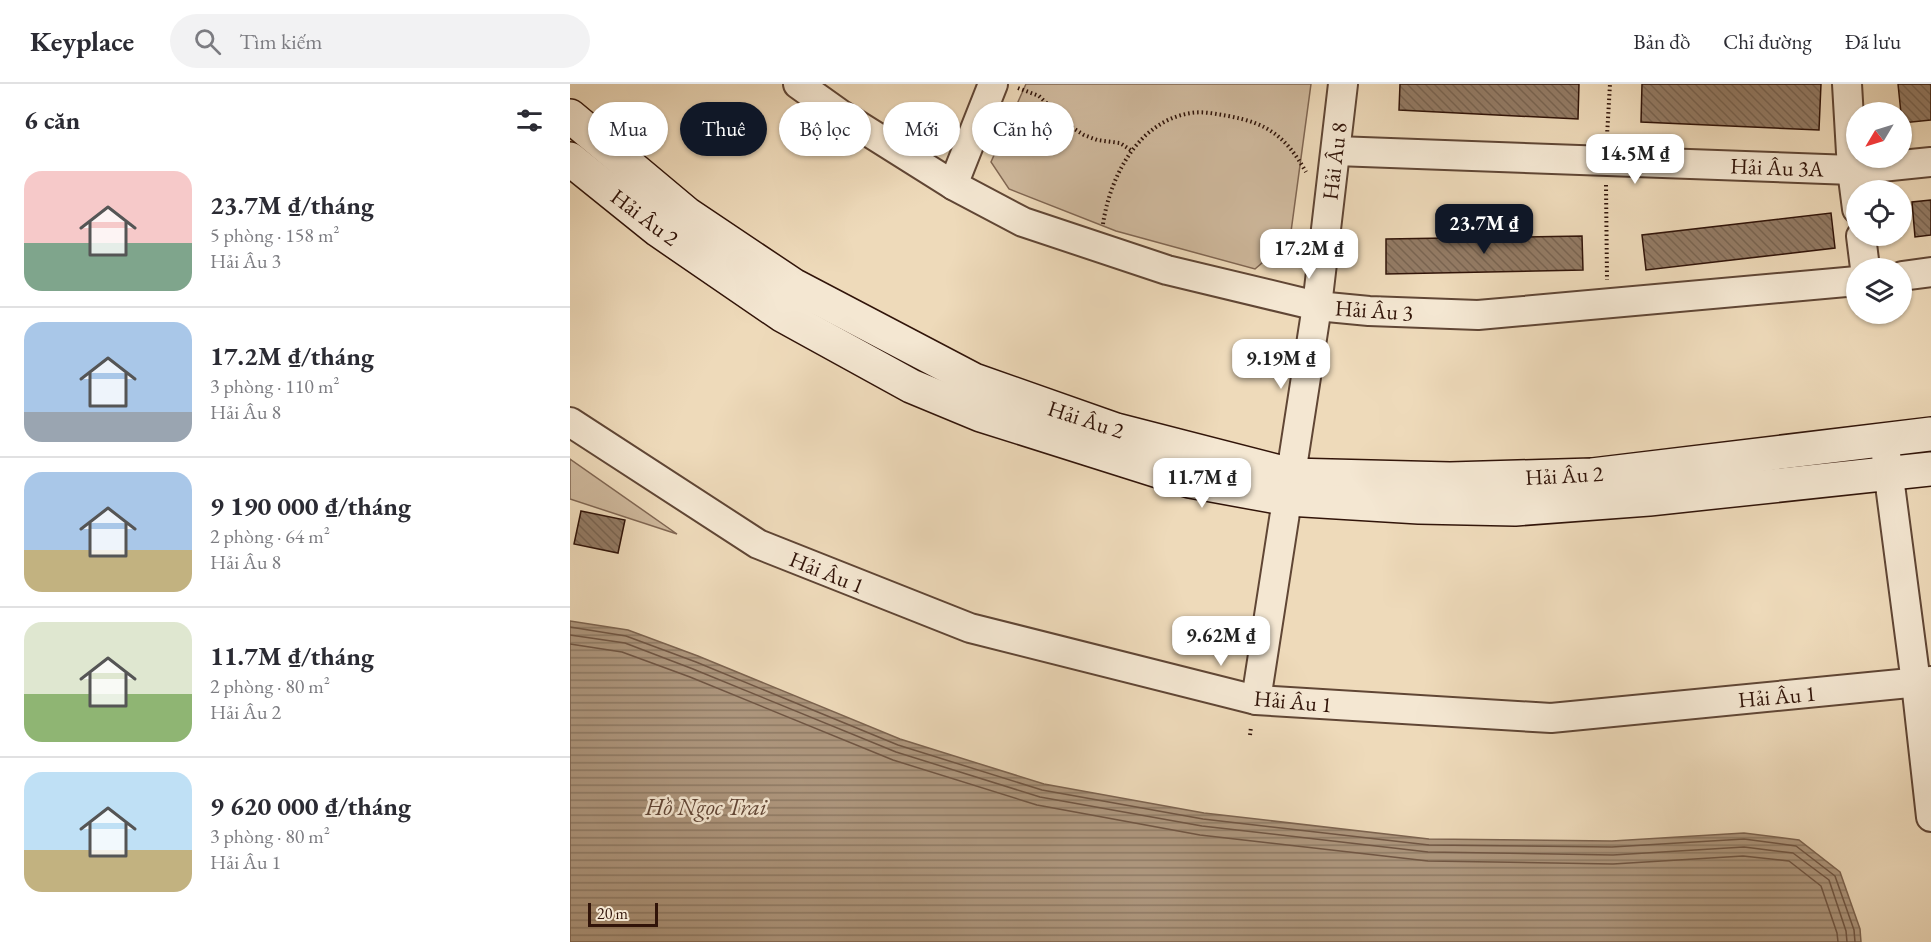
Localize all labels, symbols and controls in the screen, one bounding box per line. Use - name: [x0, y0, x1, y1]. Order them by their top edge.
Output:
- search box: [170, 14, 590, 68]
- text: Keyplace: [30, 23, 134, 59]
- icon: search: [191, 25, 224, 58]
- text: Tìm kiếm: [239, 27, 322, 56]
- text: Bản đồ: [1633, 28, 1690, 55]
- text: Chỉ đường: [1723, 28, 1812, 55]
- text: Đã lưu: [1845, 28, 1901, 55]
- chip: Mua: [588, 102, 668, 156]
- chip: Thuê: [680, 102, 767, 156]
- chip: Bộ lọc: [779, 102, 871, 156]
- chip: Mới: [883, 102, 960, 156]
- chip: Căn hộ: [972, 102, 1074, 156]
- north arrow: [1846, 102, 1912, 168]
- map controls: [1846, 102, 1912, 324]
- text: 6 căn: [24, 103, 80, 137]
- icon: filters: [513, 104, 546, 137]
- street label: Hải Âu 8: [1315, 120, 1354, 202]
- pin: 14.5M ₫: [1580, 134, 1690, 185]
- text: 14.5M ₫: [1600, 140, 1670, 166]
- street label: Hải Âu 3A: [1730, 151, 1825, 184]
- button: locate: [1846, 180, 1912, 246]
- street label: Hải Âu 2: [605, 182, 685, 253]
- text: 23.7M ₫/tháng: [210, 188, 374, 222]
- icon: home: [72, 195, 144, 267]
- pin: 23.7M ₫: [1429, 204, 1539, 255]
- text: 23.7M ₫: [1449, 210, 1519, 236]
- text: 5 phòng · 158 m²: [210, 222, 340, 248]
- pin: 17.2M ₫: [1254, 229, 1364, 280]
- text: 17.2M ₫: [1274, 235, 1344, 261]
- text: Hải Âu 3: [210, 248, 281, 274]
- button: layers: [1846, 258, 1912, 324]
- street label: Hải Âu 3: [1334, 293, 1414, 328]
- text: 17.2M ₫/tháng: [210, 339, 374, 373]
- pin: 9.19M ₫: [1226, 339, 1336, 390]
- text: 9.19M ₫: [1246, 345, 1316, 371]
- icon: home: [72, 346, 144, 418]
- text: 3 phòng · 110 m²: [210, 373, 340, 399]
- street label: Hải Âu 2: [1044, 394, 1128, 445]
- text: Hải Âu 8: [210, 399, 281, 425]
- pin: 11.7M ₫: [1147, 458, 1257, 509]
- street label: Hải Âu 2: [1524, 459, 1604, 492]
- text: 11.7M ₫: [1167, 464, 1237, 490]
- text: 9 190 000 ₫/tháng: [210, 489, 411, 523]
- icon: home: [72, 496, 144, 568]
- text: 2 phòng · 64 m²: [210, 523, 330, 549]
- street label: Hải Âu 1: [785, 544, 868, 601]
- text: Hải Âu 8: [210, 549, 281, 575]
- pin: 9.62M ₫: [1166, 616, 1276, 667]
- text: 9.62M ₫: [1186, 622, 1256, 648]
- text: 11.7M ₫/tháng: [210, 639, 374, 673]
- icon: home: [72, 646, 144, 718]
- text: 2 phòng · 80 m²: [210, 673, 330, 699]
- street label: Hải Âu 1: [1737, 679, 1817, 714]
- street label: Hải Âu 1: [1253, 684, 1333, 719]
- text: Hải Âu 2: [210, 699, 281, 725]
- text: 9 620 000 ₫/tháng: [210, 789, 411, 823]
- water label: Hồ Ngọc Trai: [644, 791, 768, 822]
- icon: home: [72, 796, 144, 868]
- text: 3 phòng · 80 m²: [210, 823, 330, 849]
- text: Hải Âu 1: [210, 849, 281, 875]
- scale bar: [588, 900, 658, 928]
- text: 20 m: [597, 903, 628, 924]

